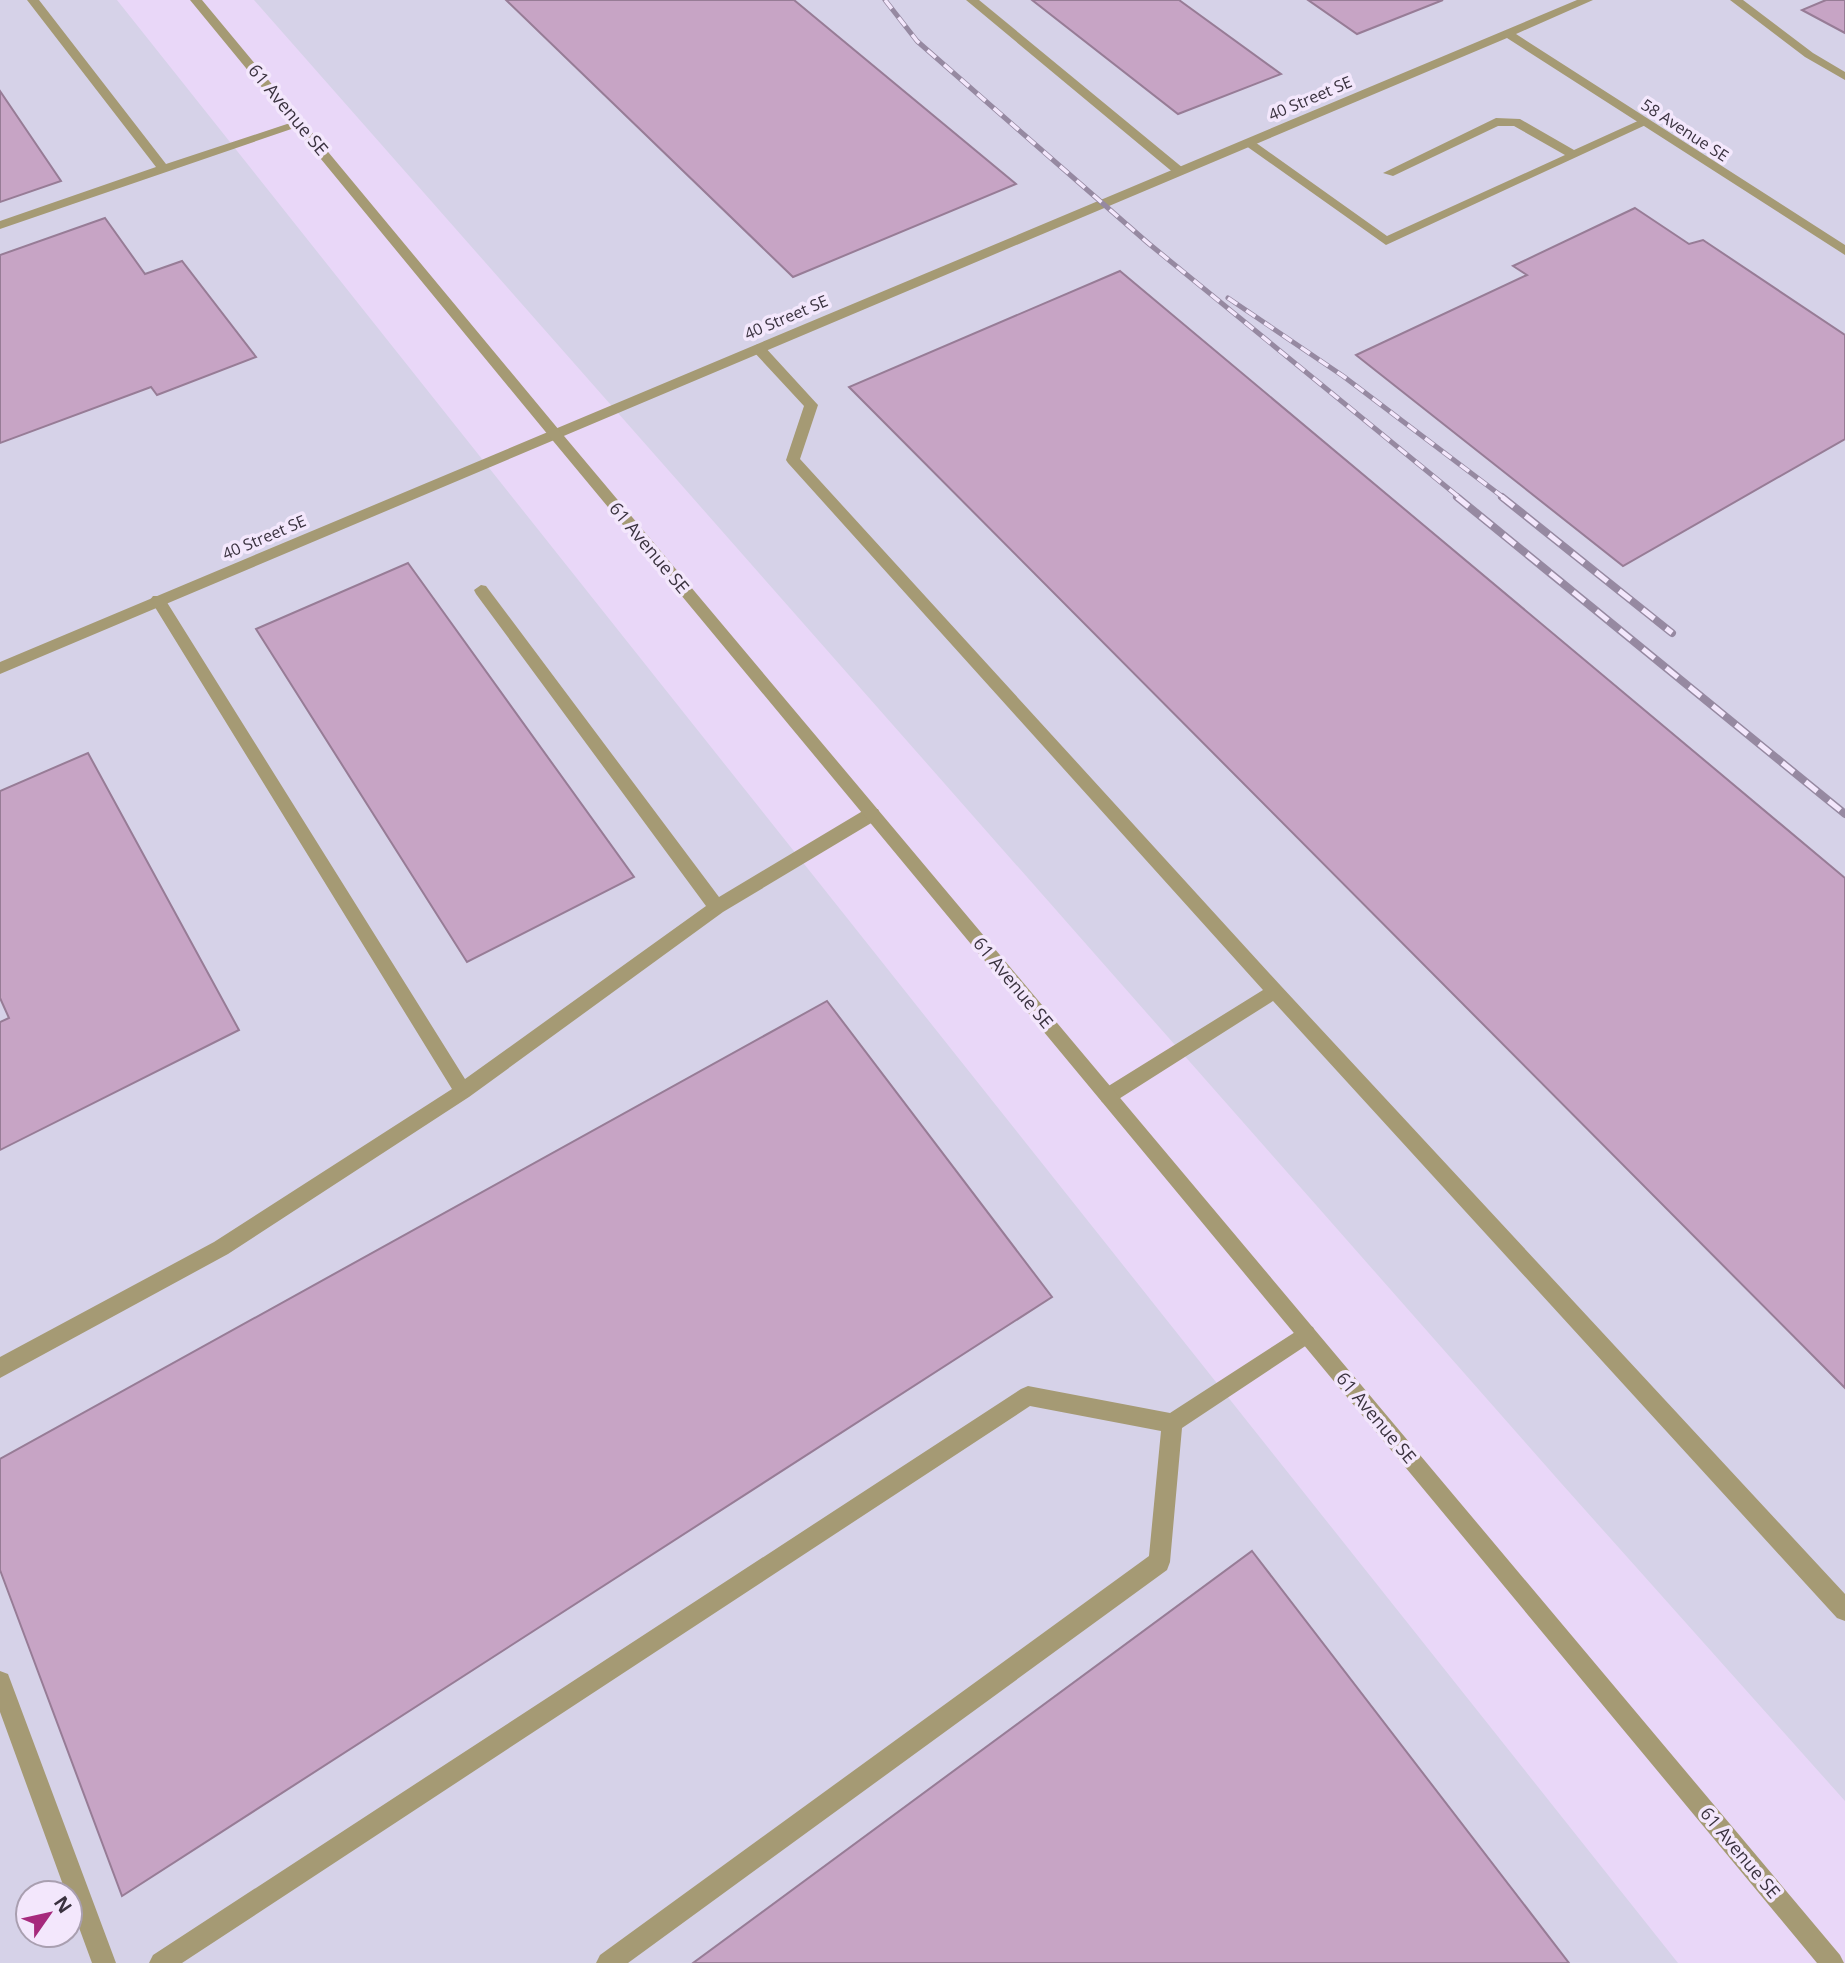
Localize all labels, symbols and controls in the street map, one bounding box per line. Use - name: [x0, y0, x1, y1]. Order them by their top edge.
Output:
- street label: 61 Avenue SE: [243, 59, 334, 160]
- street label: 40 Street SE: [1265, 70, 1355, 126]
- street label: 58 Avenue SE: [1637, 94, 1733, 166]
- street label: 40 Street SE: [741, 289, 831, 345]
- street label: 61 Avenue SE: [604, 497, 695, 598]
- street label: 40 Street SE: [219, 509, 309, 565]
- street label: 61 Avenue SE: [968, 932, 1059, 1033]
- street label: 61 Avenue SE: [1331, 1367, 1422, 1468]
- street label: 61 Avenue SE: [1695, 1802, 1786, 1903]
- north arrow: [14, 1879, 84, 1949]
- text: N: [48, 1891, 78, 1918]

